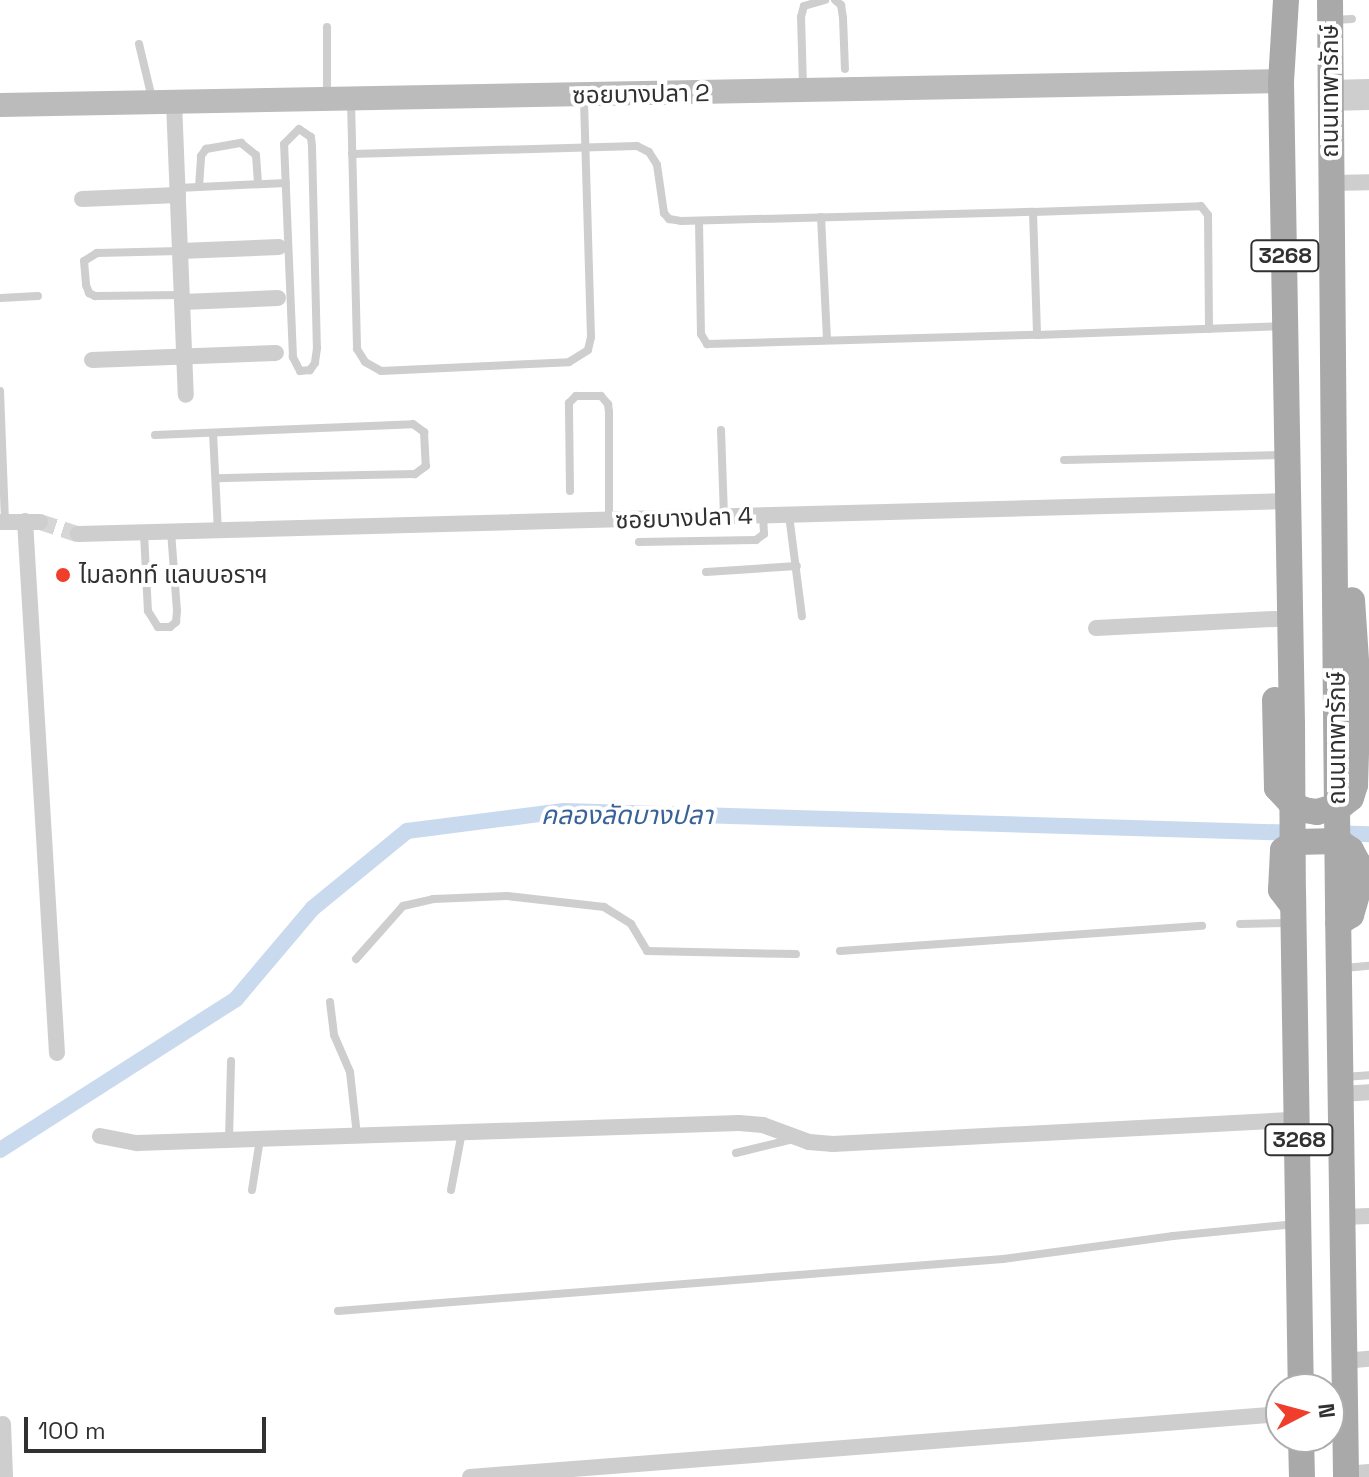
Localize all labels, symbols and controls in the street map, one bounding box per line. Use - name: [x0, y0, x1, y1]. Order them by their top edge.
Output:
- street label: ถนนเทพารักษ์: [1316, 24, 1344, 158]
- street label: ซอยบางปลา 2: [572, 78, 710, 110]
- road number: 3268: [1249, 238, 1321, 274]
- street label: ซอยบางปลา 4: [615, 501, 753, 535]
- place label: ไมลอทท์ แลบบอราฯ: [79, 561, 268, 589]
- marker: ไมลอทท์ แลบบอราฯ: [54, 566, 72, 584]
- street label: ถนนเทพารักษ์: [1323, 671, 1351, 805]
- water label: คลองลัดบางปลา: [541, 800, 713, 832]
- road number: 3268: [1263, 1122, 1335, 1158]
- north arrow: [1265, 1373, 1345, 1453]
- scale bar: [28, 1401, 270, 1451]
- text: N: [1312, 1402, 1342, 1419]
- text: 100 m: [38, 1415, 106, 1446]

